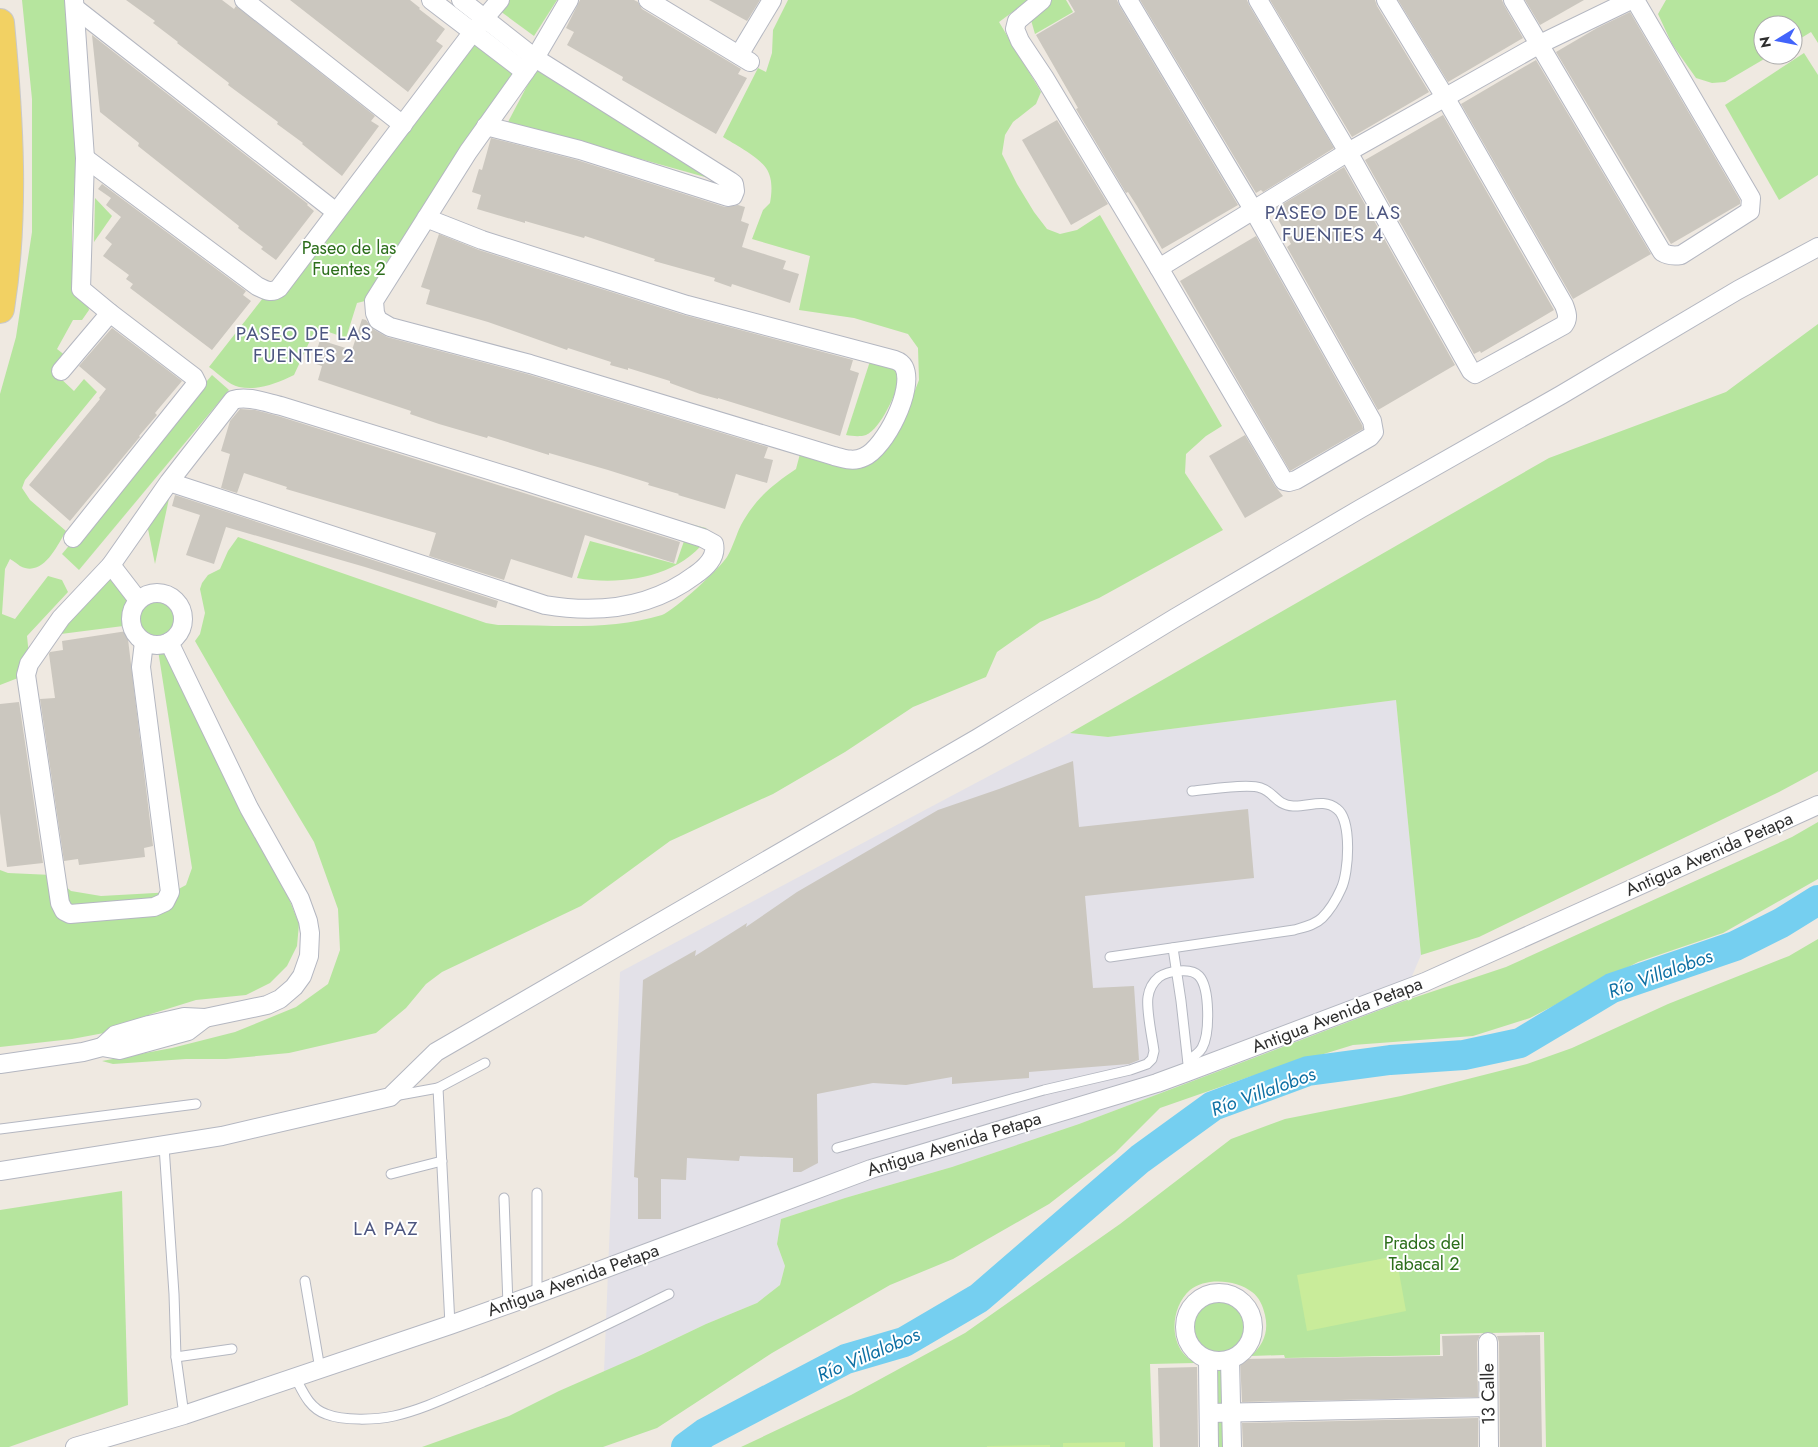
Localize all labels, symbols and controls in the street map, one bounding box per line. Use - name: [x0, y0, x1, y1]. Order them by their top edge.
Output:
- north arrow: [1753, 15, 1803, 65]
- text: N: [1754, 35, 1776, 49]
- district label: PASEO DE LAS FUENTES 4: [1265, 199, 1401, 248]
- park label: Paseo de las Fuentes 2: [302, 235, 396, 282]
- district label: PASEO DE LAS FUENTES 2: [236, 320, 372, 369]
- street label: Antigua Avenida Petapa: [1621, 805, 1797, 903]
- water label: Río Villalobos: [1604, 942, 1717, 1005]
- street label: Antigua Avenida Petapa: [1248, 970, 1426, 1060]
- water label: Río Villalobos: [1207, 1060, 1320, 1123]
- street label: Antigua Avenida Petapa: [864, 1105, 1044, 1183]
- district label: LA PAZ: [353, 1215, 419, 1242]
- park label: Prados del Tabacal 2: [1384, 1230, 1464, 1277]
- street label: Antigua Avenida Petapa: [484, 1237, 662, 1323]
- water label: Río Villalobos: [813, 1320, 924, 1388]
- street label: 13 Calle: [1474, 1363, 1502, 1425]

